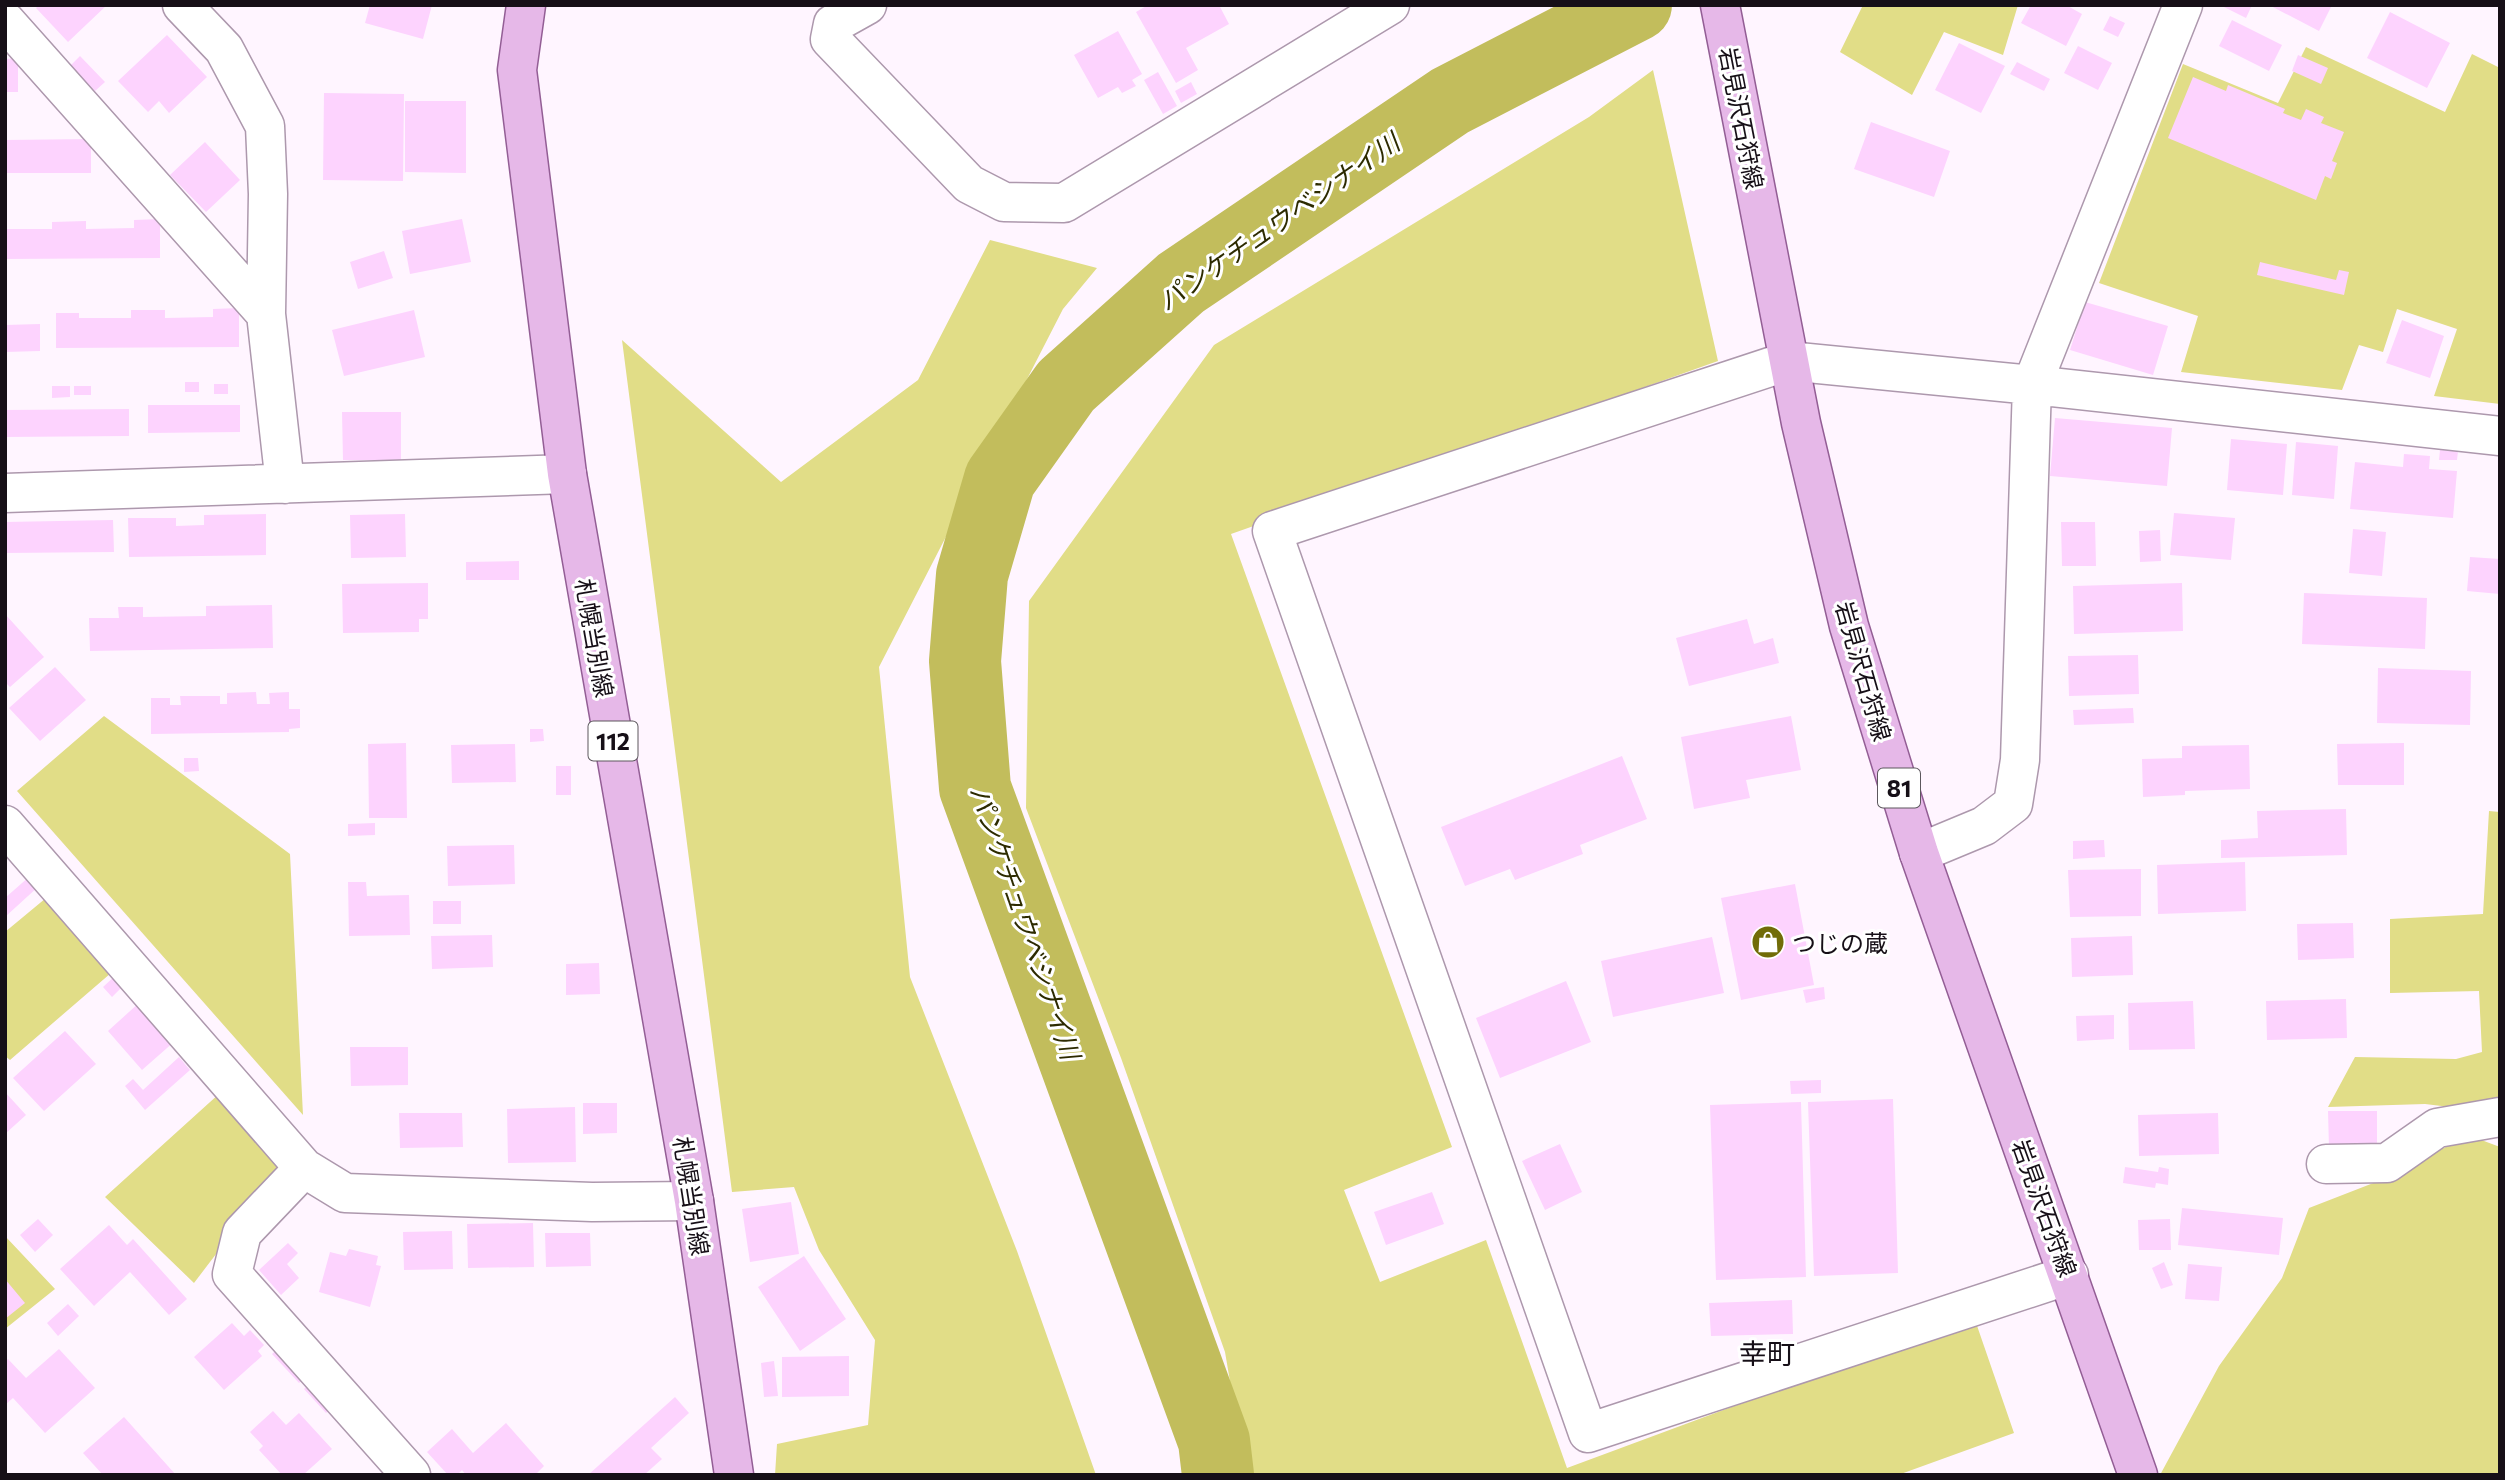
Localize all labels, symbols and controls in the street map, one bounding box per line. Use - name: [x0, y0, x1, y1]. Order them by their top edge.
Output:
- street label: 岩見沢石狩線: [1714, 45, 1770, 191]
- water label: パンケチュウベシナイ川: [1151, 124, 1407, 316]
- street label: 札幌当別線: [570, 576, 620, 700]
- street label: 岩見沢石狩線: [1830, 598, 1898, 744]
- road number: 112: [588, 722, 638, 761]
- road number: 81: [1878, 768, 1920, 808]
- water label: パンケチュウベシナイ川: [965, 781, 1088, 1066]
- shop icon: つじの蔵: [1749, 923, 1787, 961]
- place label: つじの蔵: [1792, 928, 1888, 957]
- street label: 札幌当別線: [668, 1134, 716, 1258]
- street label: 岩見沢石狩線: [2007, 1135, 2083, 1281]
- district label: 幸町: [1739, 1336, 1795, 1370]

